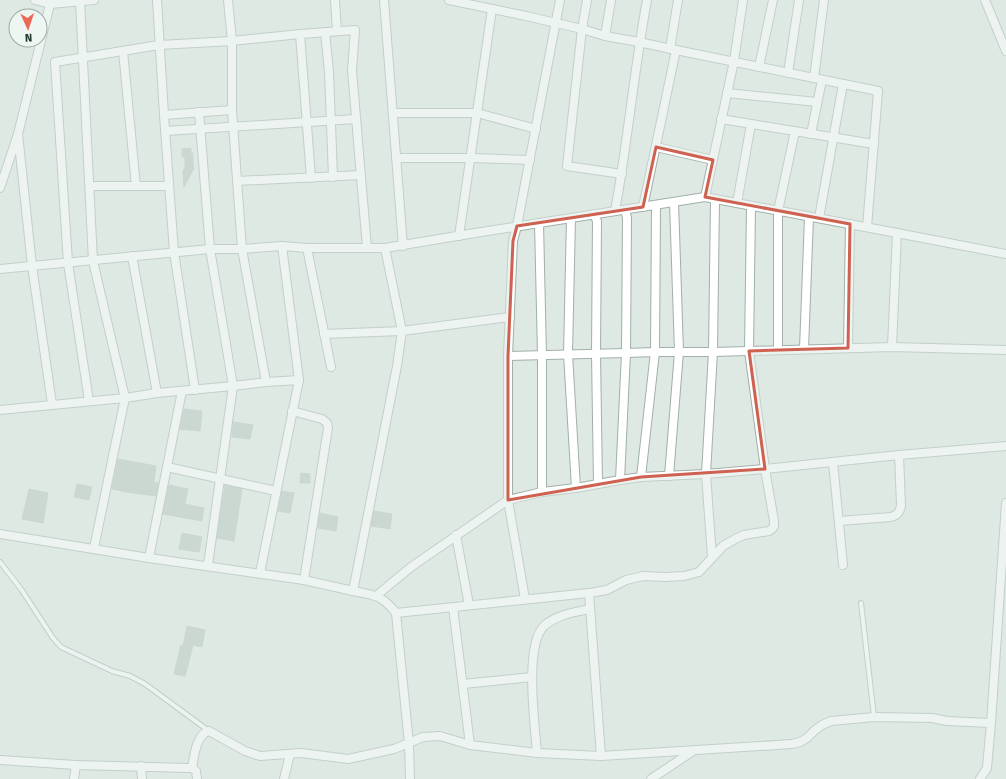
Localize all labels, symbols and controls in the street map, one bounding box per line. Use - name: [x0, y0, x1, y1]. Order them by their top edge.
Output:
- north arrow: [8, 8, 48, 48]
- text: N: [25, 31, 32, 44]

